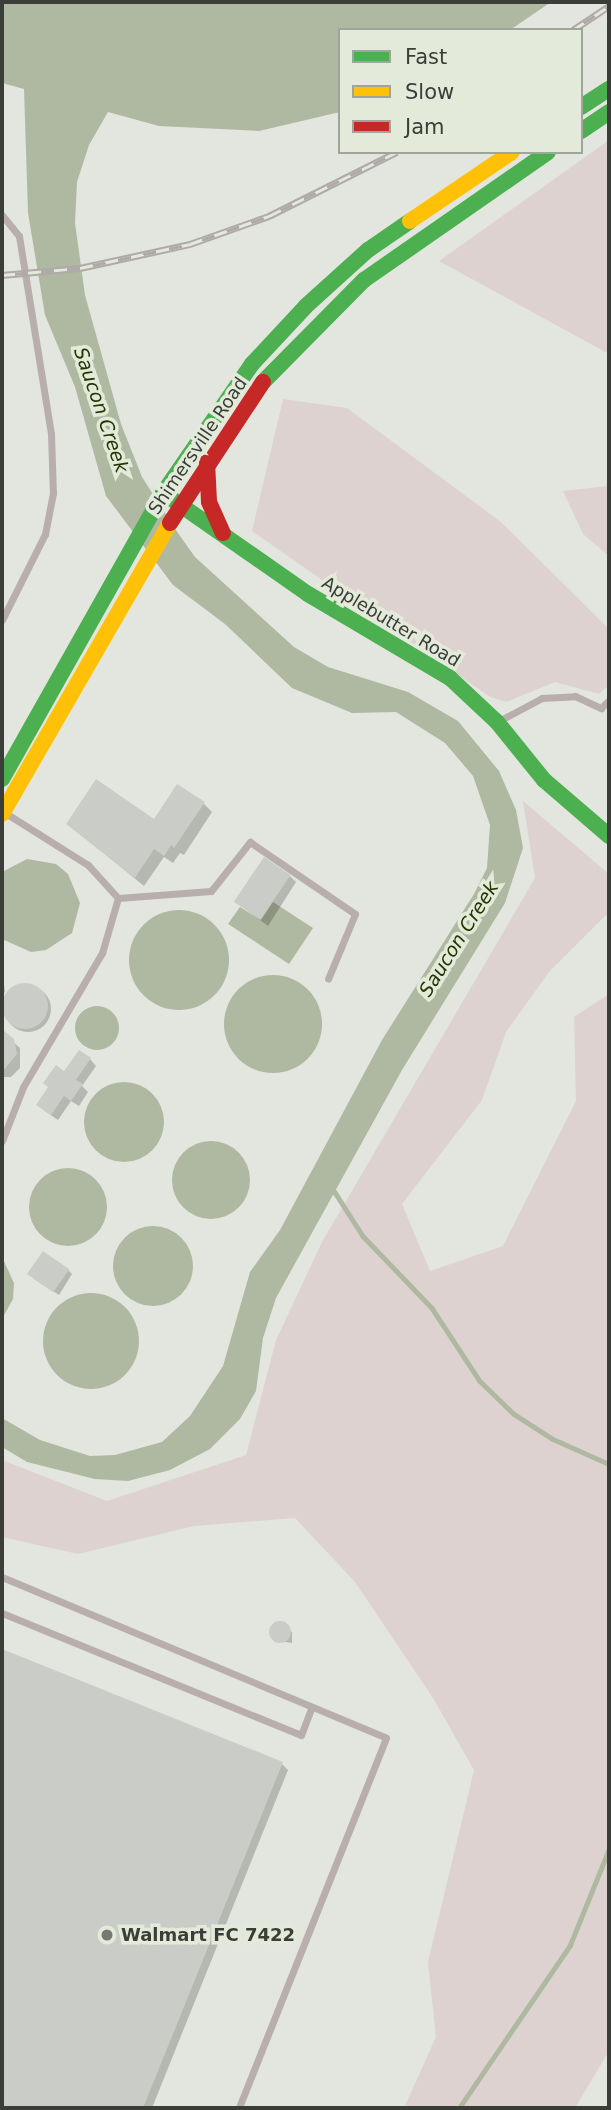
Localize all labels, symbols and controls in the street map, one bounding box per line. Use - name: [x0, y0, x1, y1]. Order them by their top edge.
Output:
- legend: [338, 28, 583, 154]
- text: Fast: [405, 45, 447, 69]
- text: Slow: [405, 80, 454, 104]
- text: Jam: [405, 115, 445, 139]
- water label: Saucon Creek: [69, 344, 133, 476]
- street label: Shimersville Road: [144, 373, 252, 519]
- street label: Applebutter Road: [318, 572, 464, 672]
- water label: Saucon Creek: [415, 877, 503, 1001]
- place label: Walmart FC 7422: [121, 1924, 295, 1946]
- marker: Walmart FC 7422: [99, 1927, 115, 1943]

